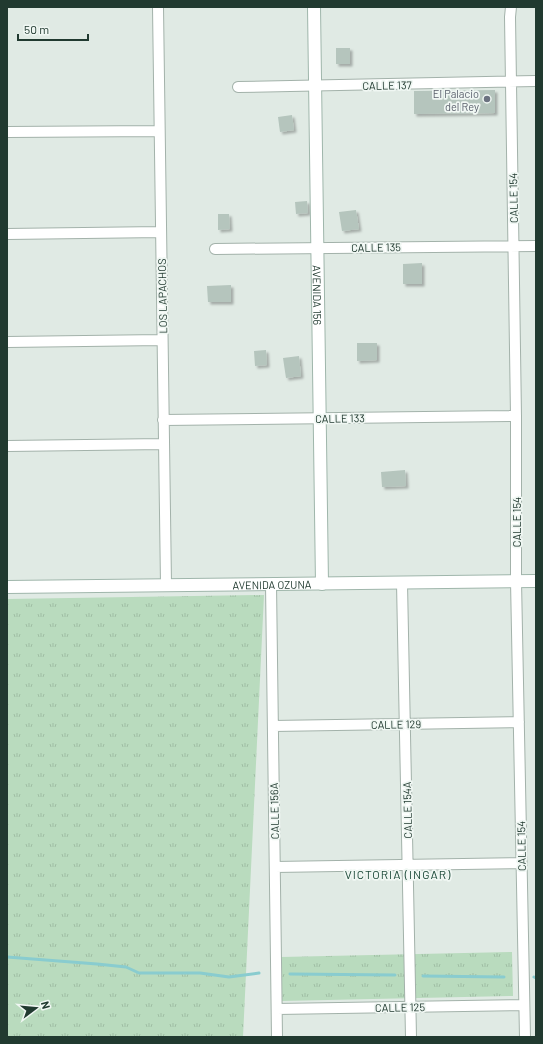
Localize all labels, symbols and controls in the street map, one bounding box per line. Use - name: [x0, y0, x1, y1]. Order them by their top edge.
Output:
- scale bar: [18, 16, 88, 42]
- text: 50 m: [24, 22, 49, 36]
- street label: CALLE 137: [362, 78, 412, 92]
- place label: El Palacio del Rey: [433, 87, 479, 113]
- marker: El Palacio del Rey: [482, 94, 492, 104]
- street label: CALLE 154: [506, 173, 520, 223]
- street label: CALLE 135: [351, 240, 401, 254]
- street label: LOS LAPACHOS: [155, 258, 169, 334]
- street label: AVENIDA 156: [311, 265, 325, 325]
- street label: CALLE 133: [315, 411, 365, 425]
- street label: CALLE 154: [510, 497, 523, 547]
- street label: AVENIDA OZUNA: [232, 577, 312, 591]
- street label: CALLE 129: [371, 717, 421, 731]
- street label: CALLE 154A: [400, 781, 414, 839]
- street label: CALLE 156A: [267, 782, 281, 839]
- street label: CALLE 154: [514, 821, 528, 871]
- district label: VICTORIA (INGAR): [345, 867, 451, 881]
- north arrow: [16, 988, 56, 1028]
- text: N: [39, 1000, 53, 1010]
- street label: CALLE 125: [375, 1000, 426, 1014]

